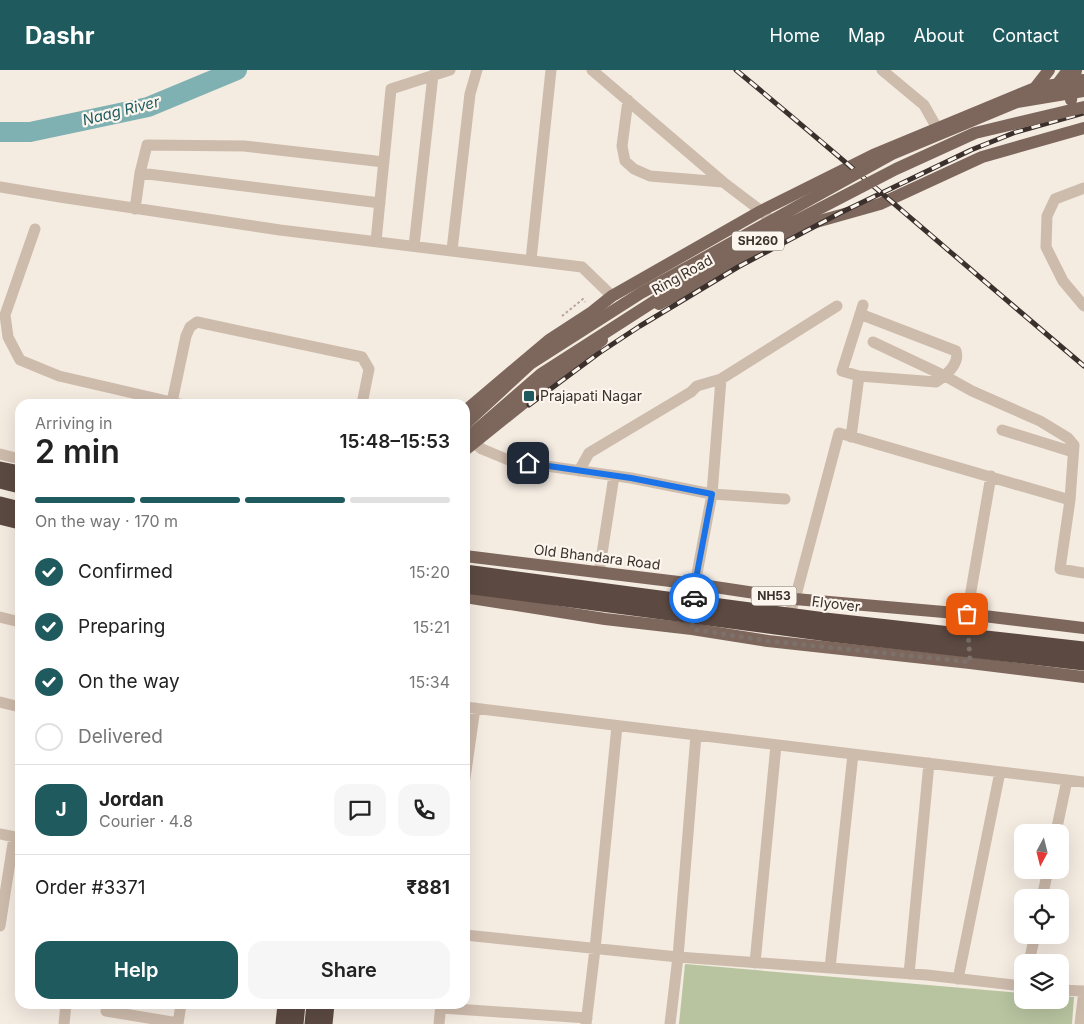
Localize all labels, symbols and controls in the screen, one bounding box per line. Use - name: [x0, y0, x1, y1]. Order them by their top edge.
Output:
- text: Dashr: [25, 21, 94, 50]
- text: Home: [770, 25, 820, 46]
- text: Map: [848, 25, 885, 46]
- text: About: [913, 25, 964, 46]
- text: Contact: [992, 25, 1059, 46]
- water label: Naag River: [80, 92, 162, 129]
- road number: SH260: [732, 232, 784, 250]
- street label: Ring Road: [648, 251, 715, 298]
- place label: Prajapati Nagar: [540, 387, 642, 404]
- marker: Prajapati Nagar: [522, 389, 536, 403]
- text: Arriving in: [35, 413, 112, 433]
- text: 15:48–15:53: [340, 430, 450, 453]
- text: 2 min: [35, 432, 120, 471]
- pin: [507, 442, 549, 484]
- icon: home: [514, 449, 542, 477]
- text: On the way · 170 m: [35, 511, 178, 531]
- street label: Old Bhandara Road: [533, 540, 661, 573]
- icon: check: [35, 558, 63, 586]
- text: Confirmed: [78, 560, 173, 583]
- text: 15:20: [409, 562, 450, 582]
- courier: [669, 573, 719, 623]
- icon: car: [680, 584, 708, 612]
- road number: NH53: [752, 586, 796, 606]
- street label: Flyover: [811, 592, 861, 615]
- pin: [946, 593, 988, 635]
- icon: bag: [953, 600, 981, 628]
- icon: check: [35, 613, 63, 641]
- text: Preparing: [78, 615, 165, 638]
- text: 15:21: [413, 617, 450, 637]
- icon: check: [35, 668, 63, 696]
- text: On the way: [78, 670, 180, 693]
- text: 15:34: [409, 672, 450, 692]
- text: Delivered: [78, 725, 163, 748]
- button: chat: [334, 784, 386, 836]
- button: phone: [398, 784, 450, 836]
- text: Jordan: [99, 788, 164, 811]
- text: J: [55, 798, 67, 821]
- text: Courier · 4.8: [99, 811, 193, 831]
- north arrow: [1014, 824, 1069, 879]
- map controls: [1014, 824, 1069, 1009]
- text: Order #3371: [35, 876, 146, 899]
- text: ₹881: [406, 876, 450, 899]
- button: locate: [1014, 889, 1069, 944]
- button: Help: [35, 941, 238, 999]
- button: Share: [248, 941, 450, 999]
- button: layers: [1014, 954, 1069, 1009]

